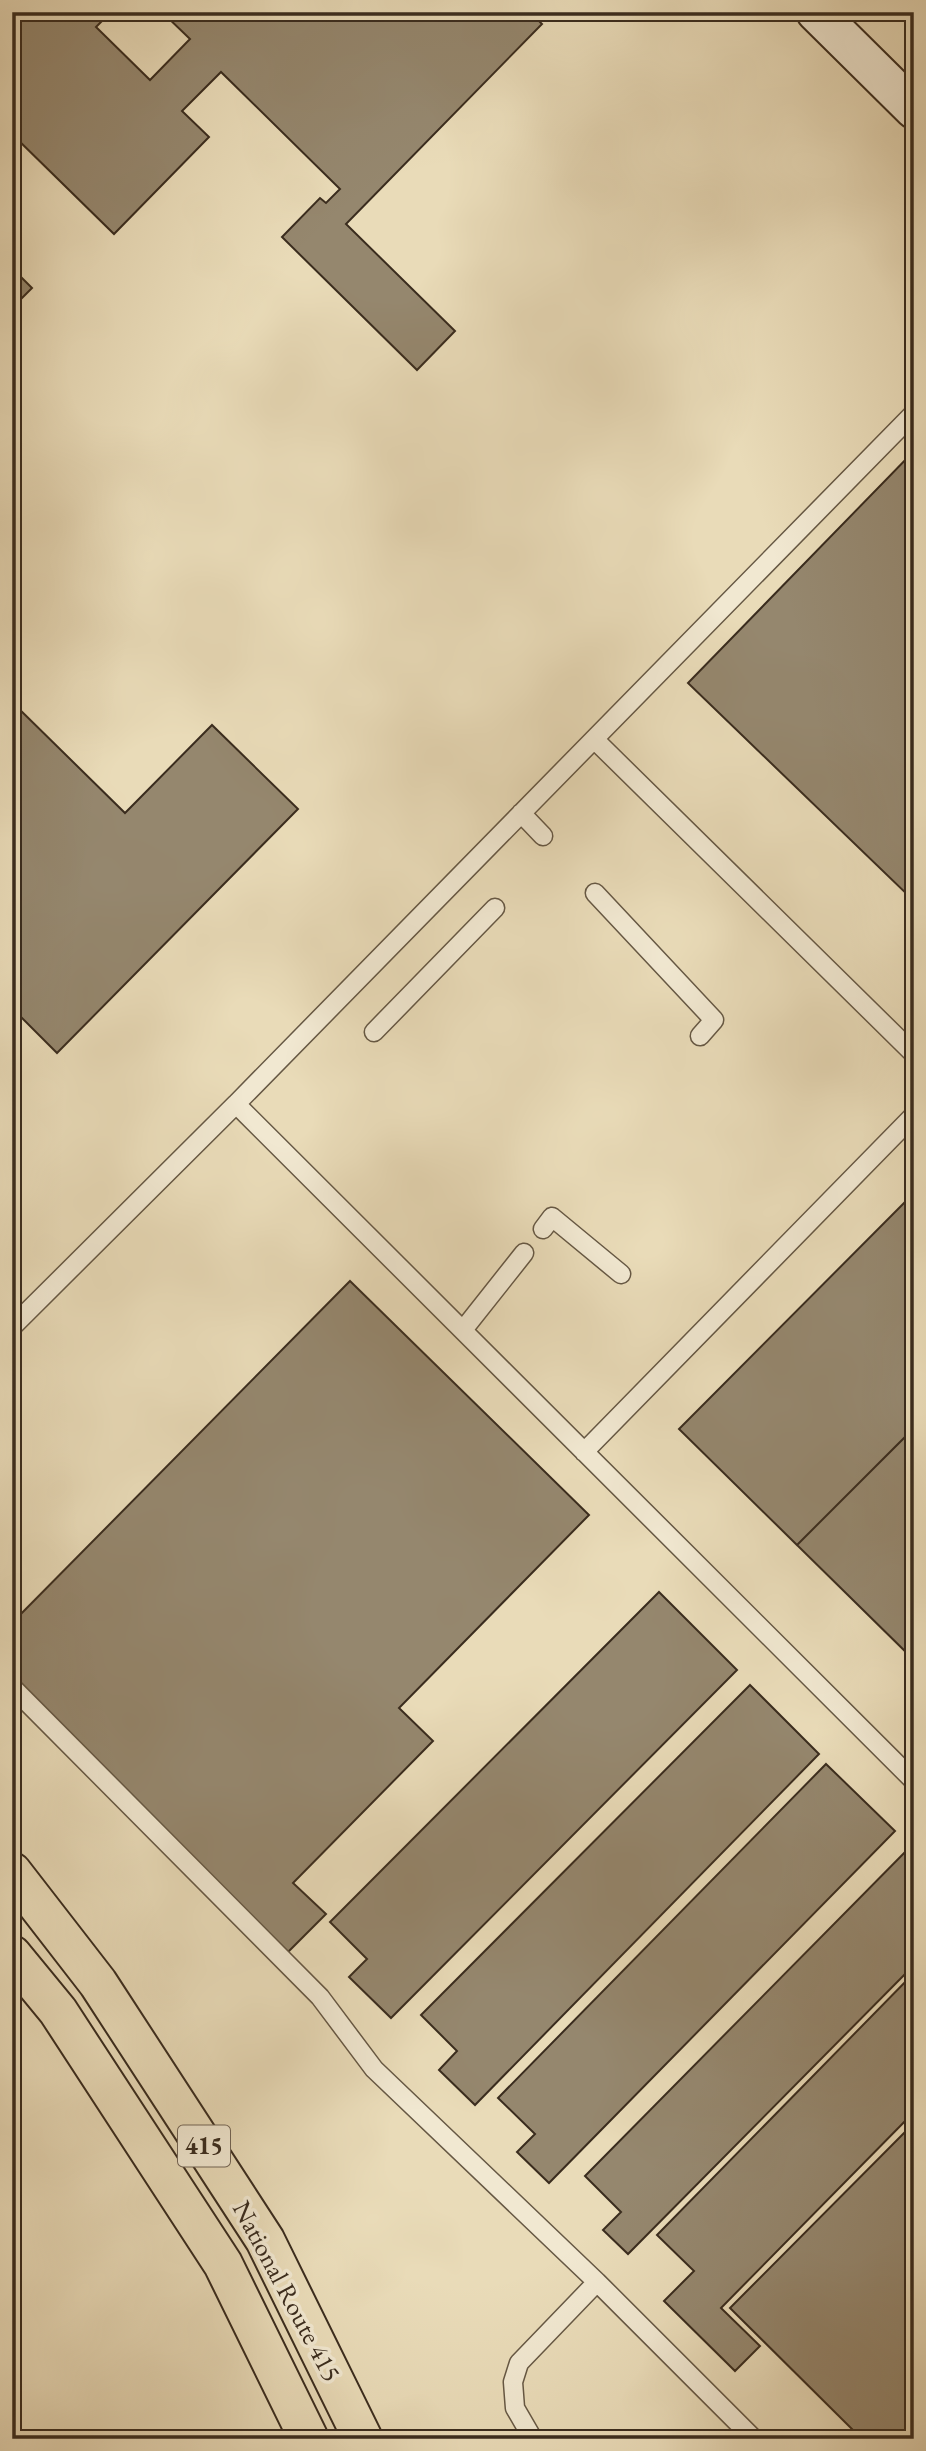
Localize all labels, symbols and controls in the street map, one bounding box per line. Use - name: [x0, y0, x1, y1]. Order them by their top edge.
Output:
- road number: 415: [178, 2126, 230, 2166]
- street label: National Route 415: [225, 2195, 349, 2387]

